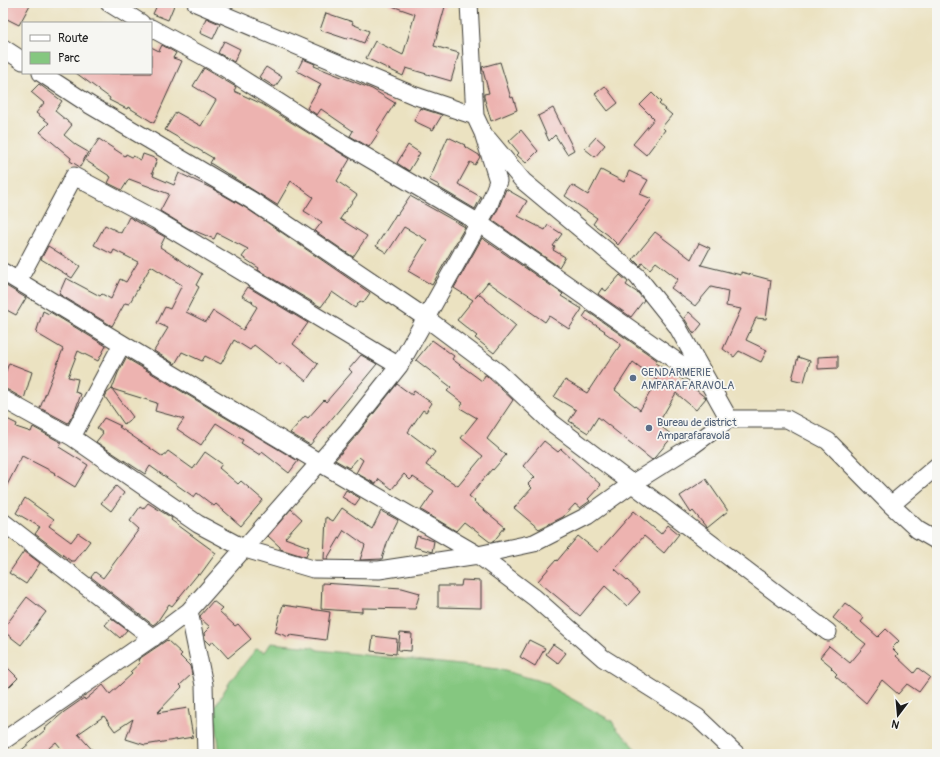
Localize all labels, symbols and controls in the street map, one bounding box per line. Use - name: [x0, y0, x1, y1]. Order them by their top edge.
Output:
- legend: [22, 22, 152, 74]
- text: Route: [58, 31, 88, 46]
- text: Parc: [58, 51, 80, 66]
- place label: GENDARMERIE AMPARAFARAVOLA: [641, 366, 734, 392]
- marker: GENDARMERIE AMPARAFARAVOLA: [628, 373, 638, 383]
- place label: Bureau de district Amparafaravola: [657, 416, 737, 442]
- marker: Bureau de district Amparafaravola: [644, 423, 654, 433]
- north arrow: [878, 695, 918, 735]
- text: N: [889, 717, 901, 731]

